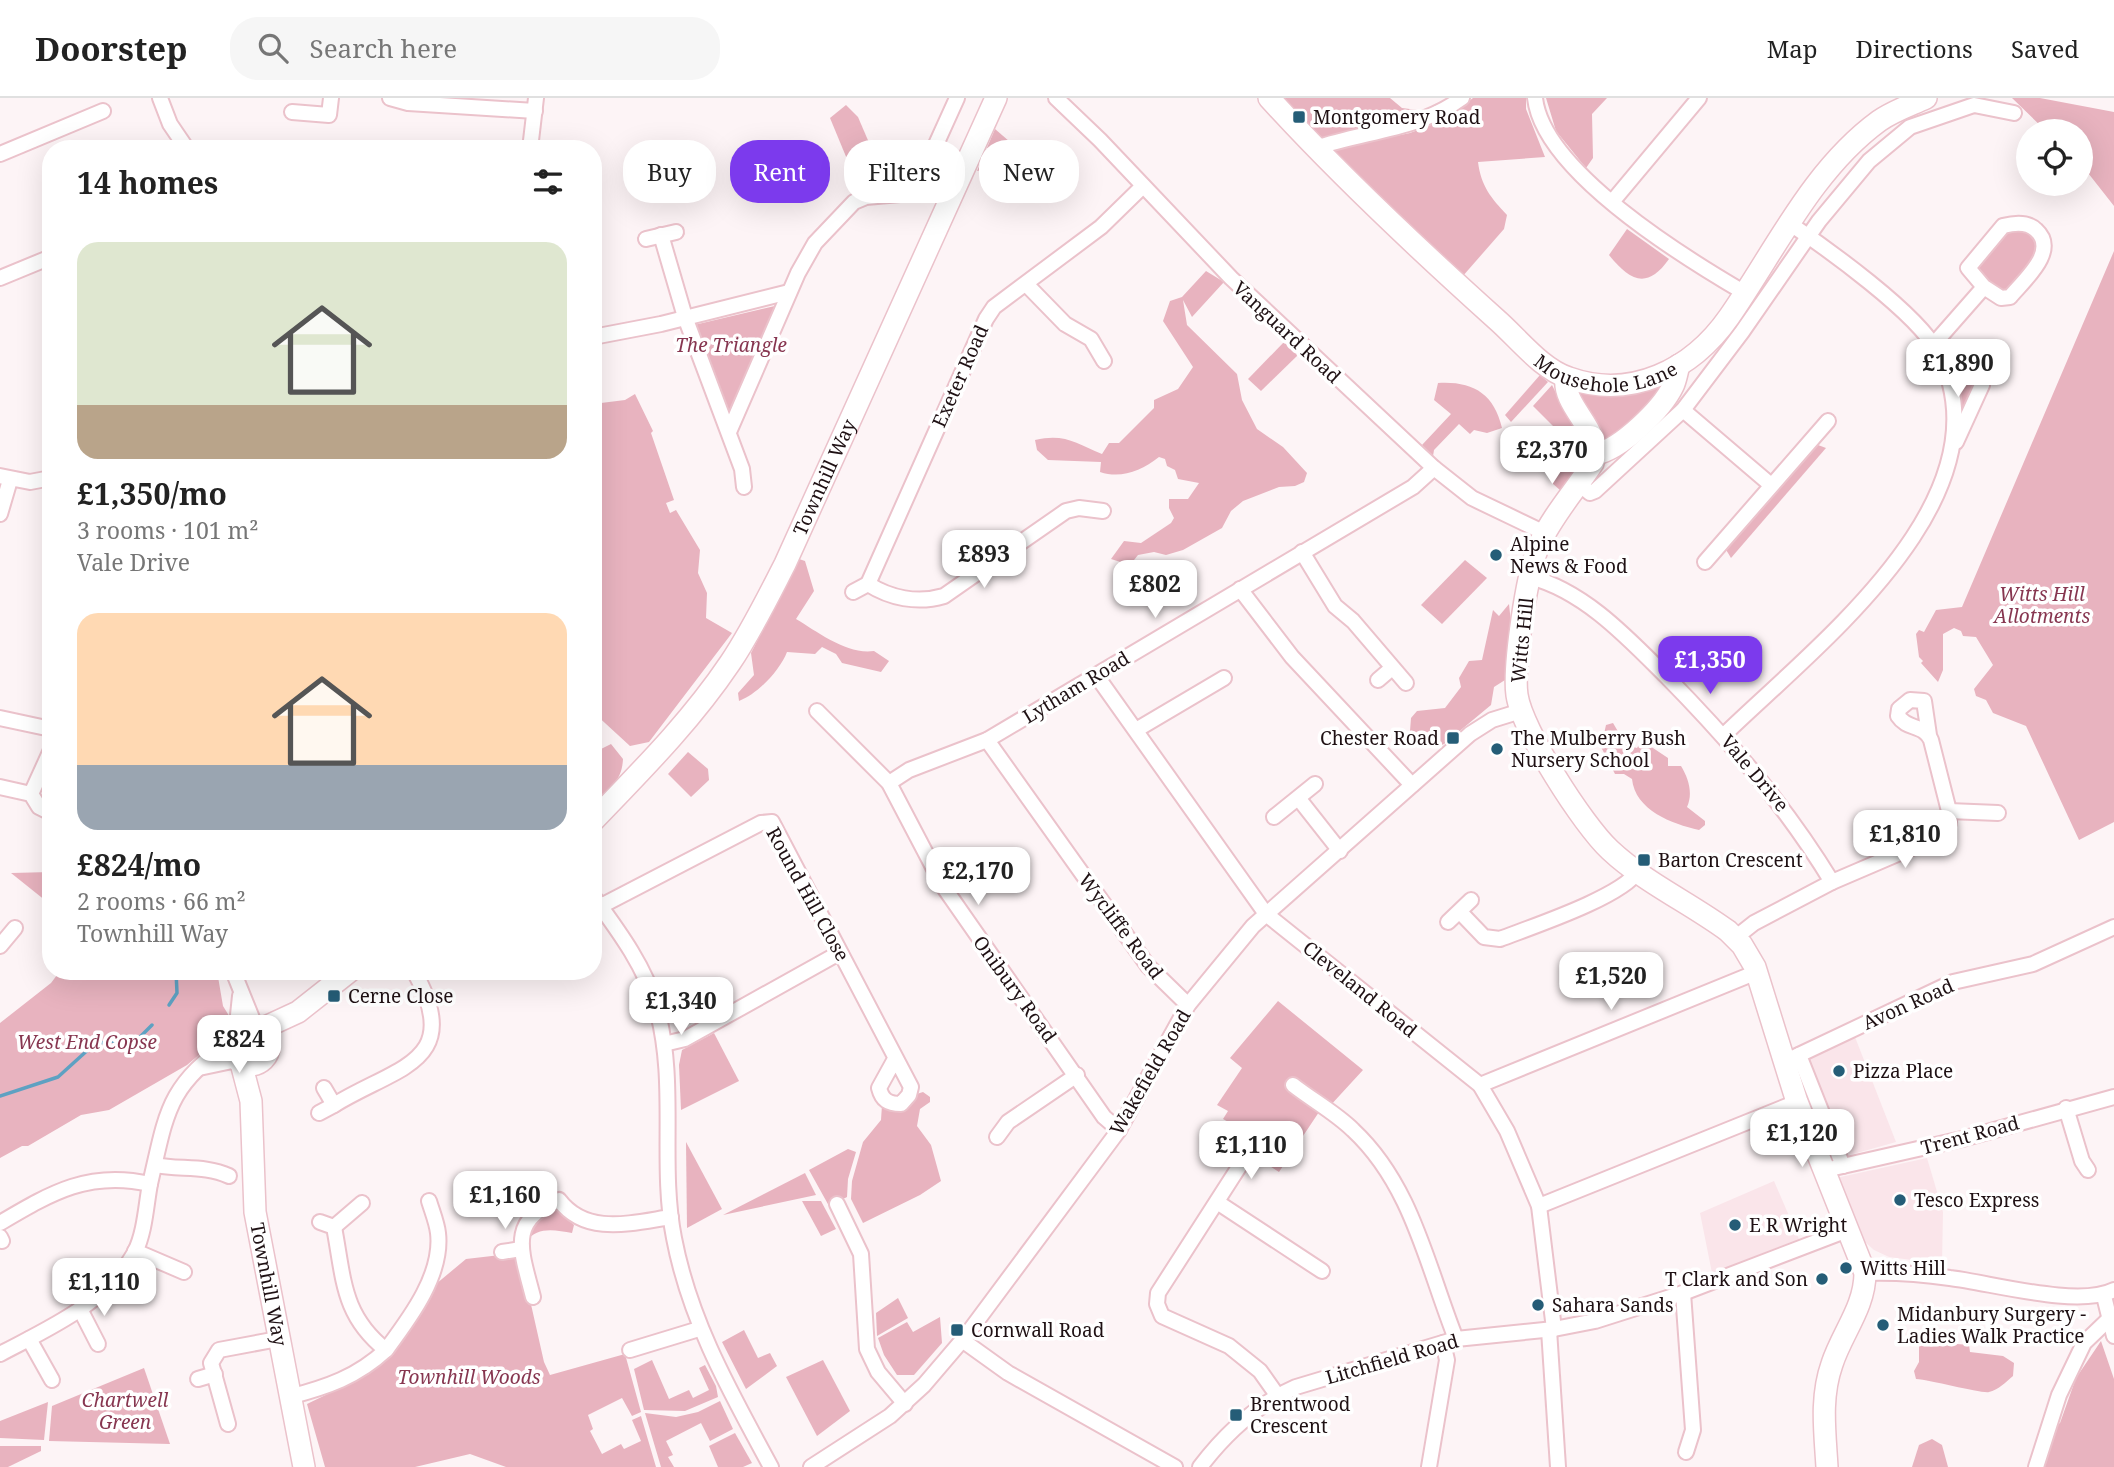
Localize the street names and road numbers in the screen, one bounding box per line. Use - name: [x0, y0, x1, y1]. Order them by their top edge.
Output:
- street label: Vanguard Road: [1227, 275, 1347, 389]
- street label: Exeter Road: [926, 320, 994, 431]
- street label: Mousehole Lane: [1529, 348, 1682, 398]
- street label: Townhill Way: [787, 415, 862, 539]
- street label: Witts Hill: [1505, 596, 1539, 684]
- street label: Lytham Road: [1018, 645, 1134, 729]
- street label: Vale Drive: [1715, 729, 1795, 817]
- street label: Round Hill Close: [760, 822, 856, 966]
- street label: Wycliffe Road: [1073, 868, 1170, 985]
- street label: Onibury Road: [967, 930, 1063, 1048]
- street label: Cleveland Road: [1297, 935, 1423, 1043]
- street label: Avon Road: [1858, 972, 1958, 1036]
- street label: Wakefield Road: [1103, 1004, 1197, 1140]
- street label: Trent Road: [1918, 1109, 2022, 1161]
- street label: Townhill Way: [244, 1221, 293, 1348]
- street label: Litchfield Road: [1323, 1328, 1462, 1390]

